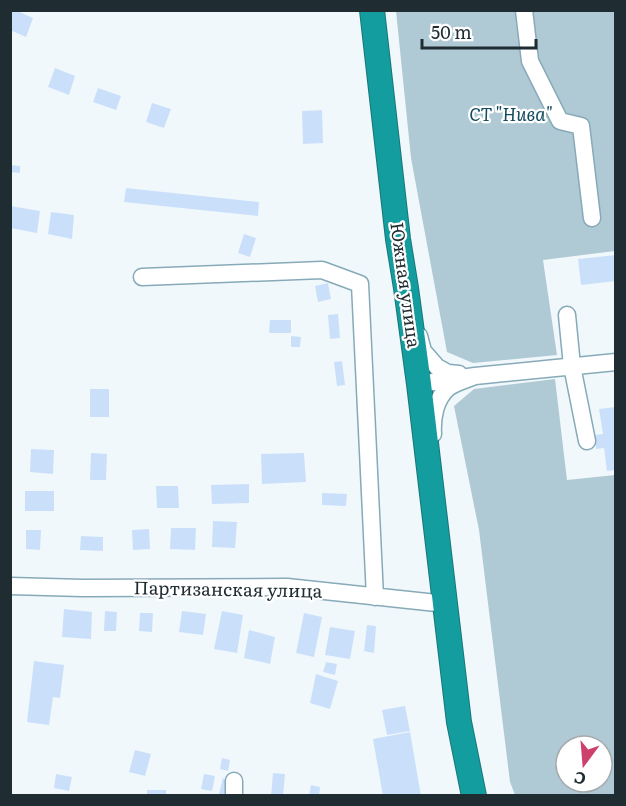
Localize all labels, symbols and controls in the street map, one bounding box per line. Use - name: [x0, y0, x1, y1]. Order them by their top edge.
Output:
- scale bar: [422, 12, 536, 50]
- text: 50 m: [431, 18, 472, 45]
- park label: СТ "Нива": [469, 100, 553, 127]
- street label: Южная улица: [384, 220, 429, 350]
- street label: Партизанская улица: [133, 573, 323, 604]
- north arrow: [554, 734, 614, 794]
- text: С: [571, 766, 588, 792]

